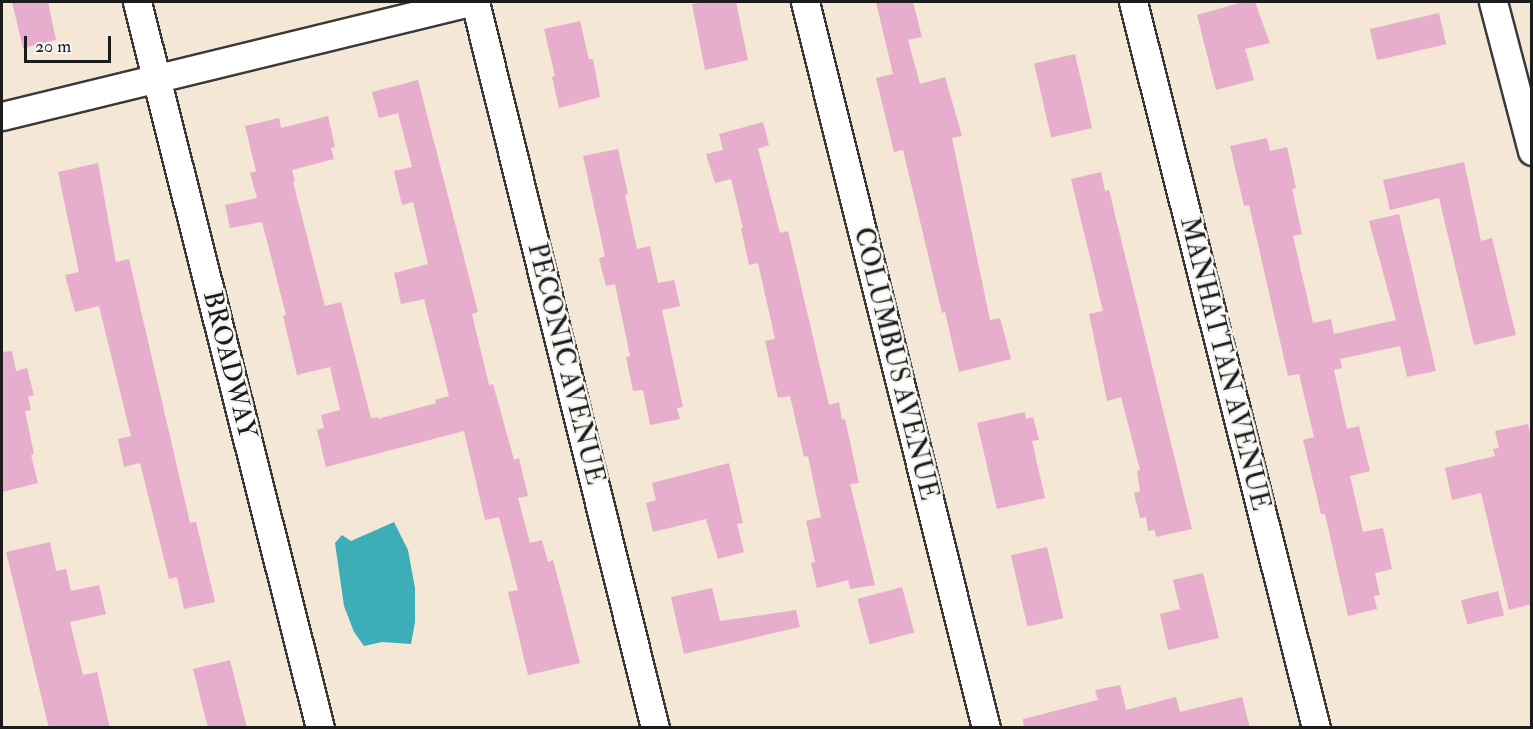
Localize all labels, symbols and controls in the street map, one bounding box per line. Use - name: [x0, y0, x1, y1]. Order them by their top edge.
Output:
- scale bar: [27, 24, 114, 62]
- text: 20 m: [35, 35, 71, 58]
- street label: MANHATTAN AVENUE: [1172, 214, 1276, 514]
- street label: COLUMBUS AVENUE: [846, 225, 944, 503]
- street label: PECONIC AVENUE: [520, 240, 610, 488]
- street label: BROADWAY: [196, 288, 262, 442]

